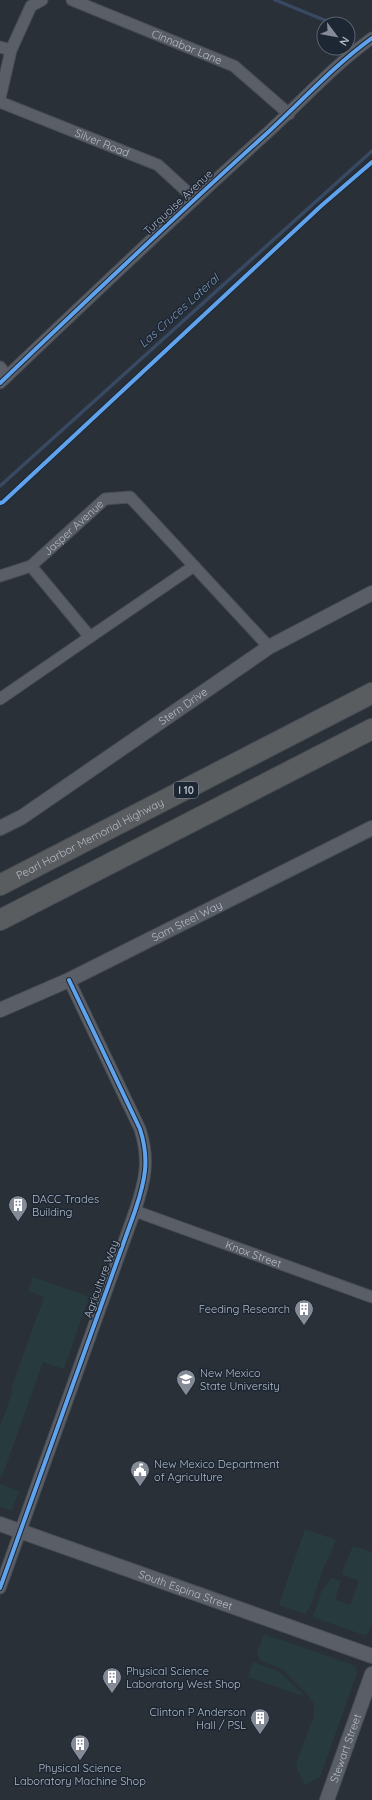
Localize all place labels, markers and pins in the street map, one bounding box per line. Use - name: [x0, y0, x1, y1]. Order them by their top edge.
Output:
- place label: DACC Trades Building: [32, 1192, 99, 1219]
- building icon: DACC Trades Building: [7, 1194, 29, 1222]
- building icon: Feeding Research: [293, 1298, 315, 1326]
- place label: Feeding Research: [199, 1302, 290, 1316]
- place label: New Mexico State University: [200, 1366, 280, 1393]
- school or university icon: New Mexico State University: [175, 1368, 197, 1396]
- place label: New Mexico Department of Agriculture: [154, 1457, 280, 1484]
- public building icon: New Mexico Department of Agriculture: [129, 1459, 151, 1487]
- place label: Physical Science Laboratory West Shop: [126, 1664, 241, 1691]
- building icon: Physical Science Laboratory West Shop: [101, 1666, 123, 1694]
- place label: Clinton P Anderson Hall / PSL: [150, 1705, 246, 1732]
- building icon: Clinton P Anderson Hall / PSL: [249, 1707, 271, 1735]
- building icon: Physical Science Laboratory Machine Shop: [69, 1733, 91, 1761]
- place label: Physical Science Laboratory Machine Shop: [14, 1761, 146, 1788]

